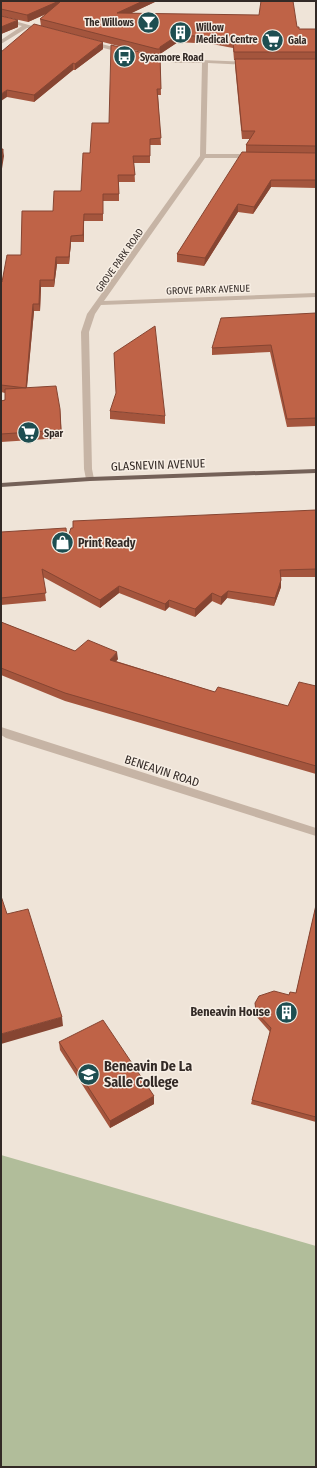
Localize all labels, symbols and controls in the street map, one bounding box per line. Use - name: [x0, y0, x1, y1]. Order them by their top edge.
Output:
- bar icon: The Willows: [136, 9, 162, 35]
- place label: The Willows: [84, 17, 135, 29]
- building icon: Willow Medical Centre: [167, 20, 193, 46]
- place label: Willow Medical Centre: [196, 22, 258, 46]
- supermarket icon: Gala: [260, 27, 286, 53]
- place label: Gala: [288, 35, 306, 47]
- bus stop icon: Sycamore Road: [111, 44, 137, 70]
- place label: Sycamore Road: [140, 52, 204, 64]
- street label: GROVE PARK ROAD: [93, 226, 146, 295]
- street label: GROVE PARK AVENUE: [166, 283, 251, 297]
- supermarket icon: Spar: [16, 420, 42, 446]
- place label: Spar: [44, 428, 64, 440]
- street label: GLASNEVIN AVENUE: [110, 456, 206, 474]
- shop icon: Print Ready: [50, 530, 76, 556]
- place label: Print Ready: [78, 536, 136, 550]
- street label: BENEAVIN ROAD: [123, 752, 201, 790]
- building icon: Beneavin House: [273, 999, 299, 1025]
- place label: Beneavin House: [190, 1005, 270, 1019]
- place label: Beneavin De La Salle College: [104, 1058, 192, 1091]
- school or university icon: Beneavin De La Salle College: [76, 1061, 102, 1087]

